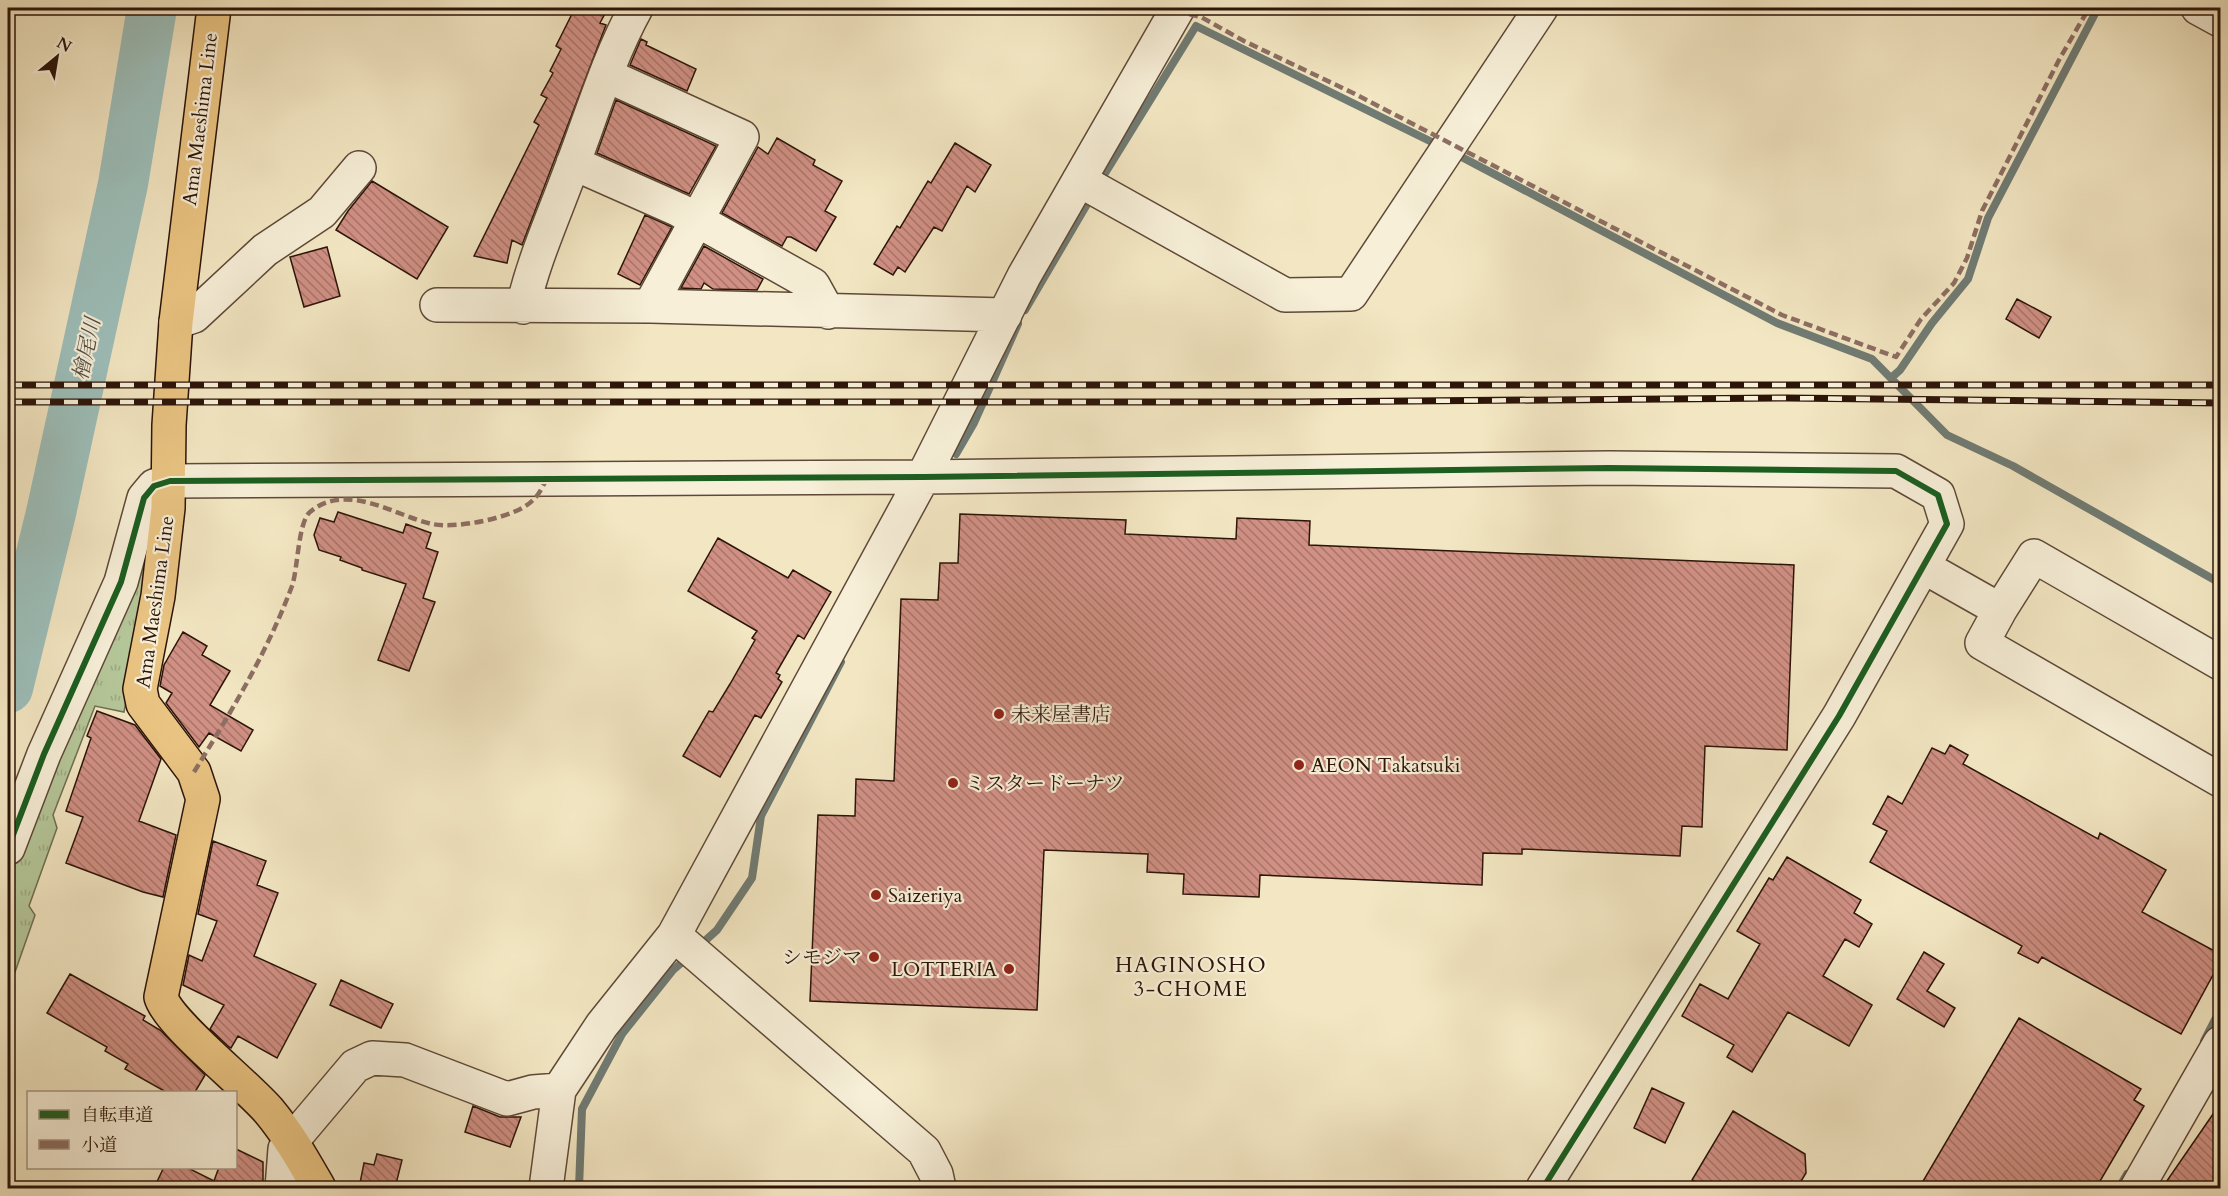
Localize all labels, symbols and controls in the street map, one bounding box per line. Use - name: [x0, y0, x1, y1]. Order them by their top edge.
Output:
- north arrow: [27, 27, 87, 87]
- street label: Ama Maeshima Line: [176, 31, 224, 207]
- text: N: [52, 32, 76, 58]
- water label: 檜尾川: [66, 313, 108, 383]
- street label: Ama Maeshima Line: [130, 514, 180, 690]
- place label: 未来屋書店: [1011, 701, 1111, 728]
- marker: 未来屋書店: [992, 707, 1006, 721]
- place label: AEON Takatsuki: [1311, 752, 1461, 779]
- marker: AEON Takatsuki: [1292, 758, 1306, 772]
- place label: ミスタードーナツ: [965, 770, 1125, 797]
- marker: ミスタードーナツ: [946, 776, 960, 790]
- place label: Saizeriya: [888, 882, 963, 909]
- marker: Saizeriya: [869, 888, 883, 902]
- place label: シモジマ: [782, 944, 862, 971]
- marker: シモジマ: [867, 950, 881, 964]
- district label: HAGINOSHO 3-CHOME: [1115, 951, 1267, 1004]
- place label: LOTTERIA: [891, 956, 998, 983]
- marker: LOTTERIA: [1002, 962, 1016, 976]
- legend: [27, 1091, 237, 1169]
- text: 自転車道: [81, 1103, 153, 1128]
- text: 小道: [81, 1133, 117, 1158]

